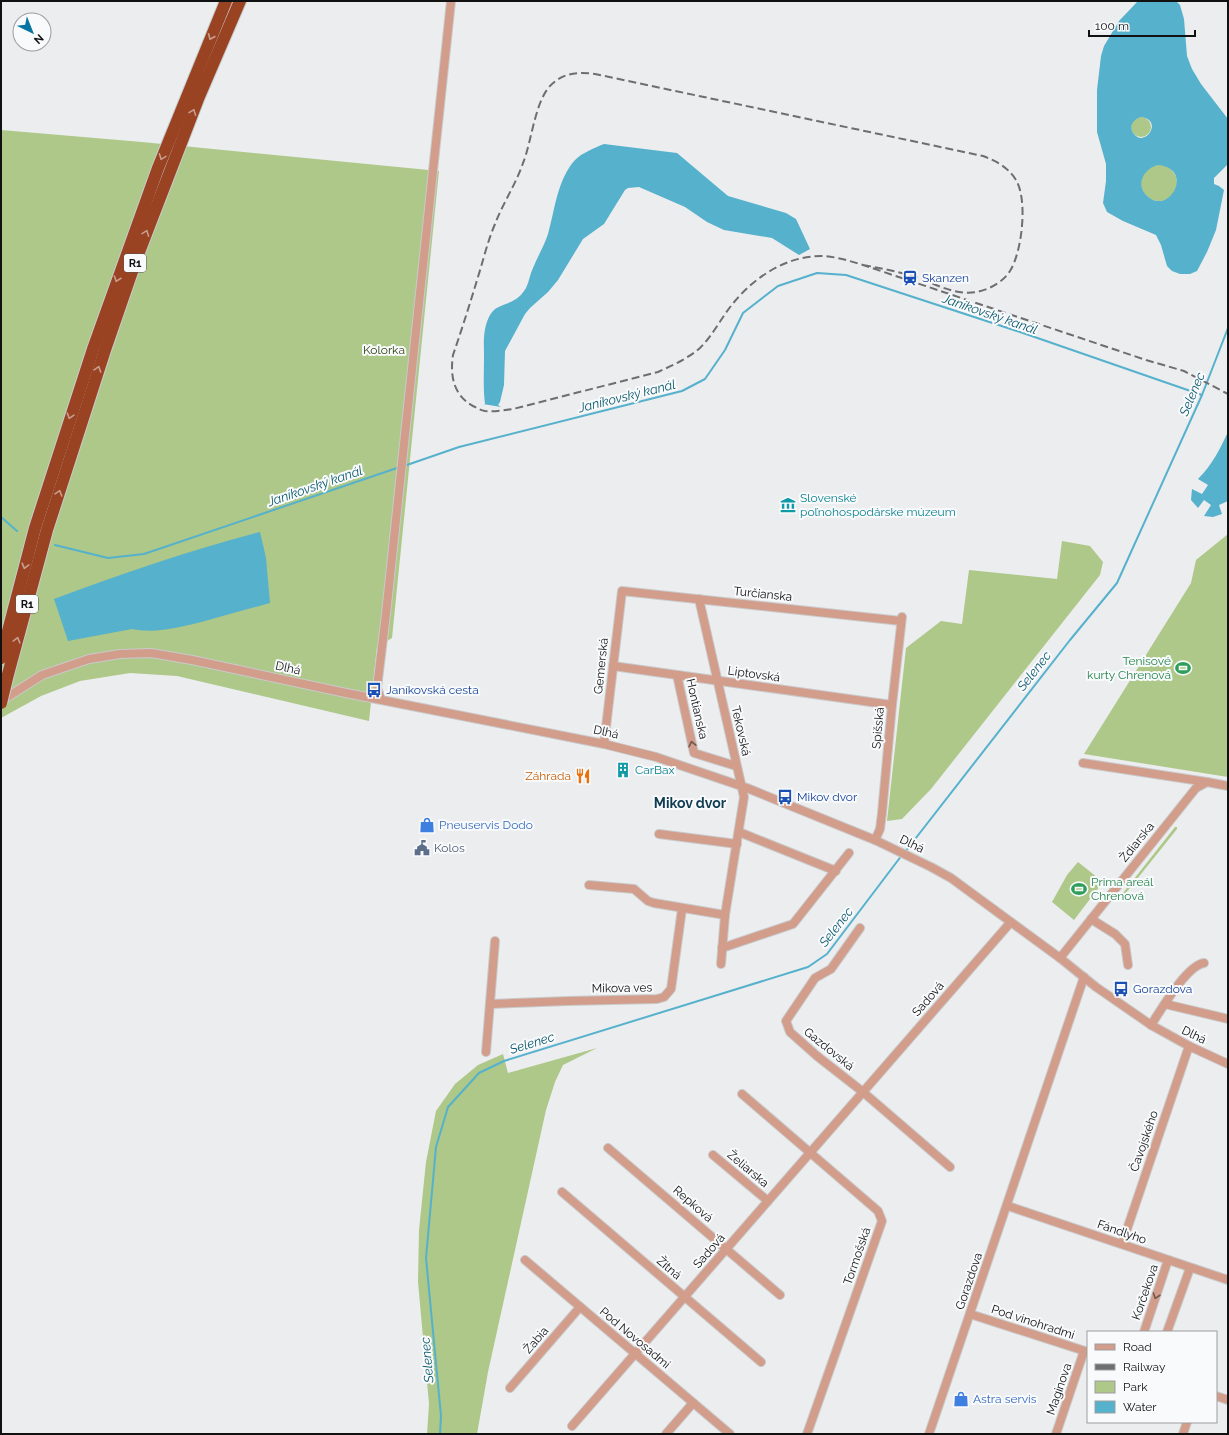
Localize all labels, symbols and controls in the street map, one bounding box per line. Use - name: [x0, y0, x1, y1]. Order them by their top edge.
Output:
- north arrow: [12, 12, 52, 52]
- scale bar: [1089, 12, 1195, 38]
- text: 100 m: [1095, 19, 1129, 33]
- text: N: [31, 31, 46, 47]
- one-way arrow: [207, 33, 215, 40]
- one-way arrow: [188, 108, 196, 115]
- one-way arrow: [159, 153, 167, 161]
- one-way arrow: [142, 230, 150, 237]
- road number: R1: [124, 254, 146, 272]
- station icon: Skanzen: [901, 269, 919, 287]
- place label: Skanzen: [922, 271, 969, 285]
- one-way arrow: [113, 276, 122, 283]
- water label: Janíkovský kanál: [940, 290, 1040, 337]
- park label: Kolorka: [363, 343, 405, 357]
- one-way arrow: [94, 366, 102, 373]
- water label: Selenec: [1176, 370, 1208, 419]
- water label: Janíkovský kanál: [576, 377, 678, 416]
- one-way arrow: [66, 412, 75, 419]
- water label: Janíkovský kanál: [265, 463, 365, 510]
- one-way arrow: [54, 490, 62, 497]
- place label: Slovenské poľnohospodárske múzeum: [800, 491, 956, 519]
- museum icon: Slovenské poľnohospodárske múzeum: [779, 496, 797, 514]
- one-way arrow: [21, 562, 30, 569]
- street label: Turčianska: [733, 584, 793, 604]
- road number: R1: [16, 595, 38, 613]
- one-way arrow: [12, 637, 21, 644]
- street label: Gemerská: [591, 637, 611, 695]
- water label: Selenec: [1013, 648, 1054, 695]
- place label: Tenisové kurty Chrenová: [1087, 654, 1171, 682]
- street label: Dlhá: [274, 659, 302, 677]
- sports icon: Tenisové kurty Chrenová: [1174, 659, 1192, 677]
- street label: Liptovská: [727, 663, 781, 685]
- street label: Hontianska: [683, 677, 711, 741]
- bus stop icon: Janíkovská cesta: [365, 681, 383, 699]
- place label: Janíkovská cesta: [386, 683, 479, 697]
- street label: Tekovská: [728, 705, 754, 757]
- street label: Spišská: [869, 707, 887, 749]
- street label: Dlhá: [592, 723, 620, 741]
- one-way arrow: [689, 741, 697, 747]
- building icon: CarBax: [614, 761, 632, 779]
- place label: CarBax: [635, 763, 675, 777]
- restaurant icon: Záhrada: [574, 767, 592, 785]
- place label: Záhrada: [525, 769, 571, 783]
- bus stop icon: Mikov dvor: [776, 788, 794, 806]
- place label: Mikov dvor: [797, 790, 858, 804]
- district label: Mikov dvor: [654, 795, 727, 811]
- shop icon: Pneuservis Dodo: [418, 816, 436, 834]
- place label: Pneuservis Dodo: [439, 818, 533, 832]
- street label: Ždiarska: [1117, 819, 1157, 865]
- street label: Dlhá: [898, 832, 926, 856]
- public building icon: Kolos: [413, 839, 431, 857]
- place label: Kolos: [434, 841, 465, 855]
- place label: Prima areál Chrenová: [1091, 875, 1154, 903]
- sports icon: Prima areál Chrenová: [1070, 880, 1088, 898]
- water label: Selenec: [815, 904, 856, 951]
- street label: Sadová: [909, 979, 947, 1019]
- street label: Mikova ves: [592, 980, 653, 996]
- bus stop icon: Gorazdova: [1112, 980, 1130, 998]
- place label: Gorazdova: [1133, 982, 1192, 996]
- street label: Dlhá: [1180, 1023, 1208, 1047]
- street label: Gazdovská: [801, 1025, 857, 1073]
- water label: Selenec: [507, 1029, 556, 1057]
- street label: Čavojského: [1127, 1109, 1161, 1173]
- street label: Želiarska: [724, 1148, 772, 1190]
- street label: Repková: [670, 1183, 716, 1225]
- street label: Fándlyho: [1096, 1217, 1148, 1247]
- street label: Tormošská: [841, 1225, 873, 1287]
- street label: Sadová: [690, 1231, 728, 1271]
- street label: Gorazdova: [953, 1251, 985, 1311]
- street label: Žitná: [654, 1254, 684, 1282]
- street label: Korčekova: [1129, 1262, 1161, 1322]
- one-way arrow: [1152, 1292, 1161, 1299]
- street label: Pod vinohradmi: [990, 1302, 1076, 1342]
- street label: Pod Novosadmi: [597, 1304, 673, 1372]
- street label: Žabia: [521, 1324, 551, 1356]
- legend: [1087, 1331, 1217, 1423]
- water label: Selenec: [418, 1336, 437, 1385]
- text: Road: [1123, 1340, 1152, 1354]
- text: Railway: [1123, 1360, 1166, 1374]
- street label: Maginova: [1044, 1361, 1074, 1417]
- text: Park: [1123, 1380, 1148, 1394]
- shop icon: Astra servis: [952, 1390, 970, 1408]
- place label: Astra servis: [973, 1392, 1037, 1406]
- text: Water: [1123, 1400, 1157, 1414]

